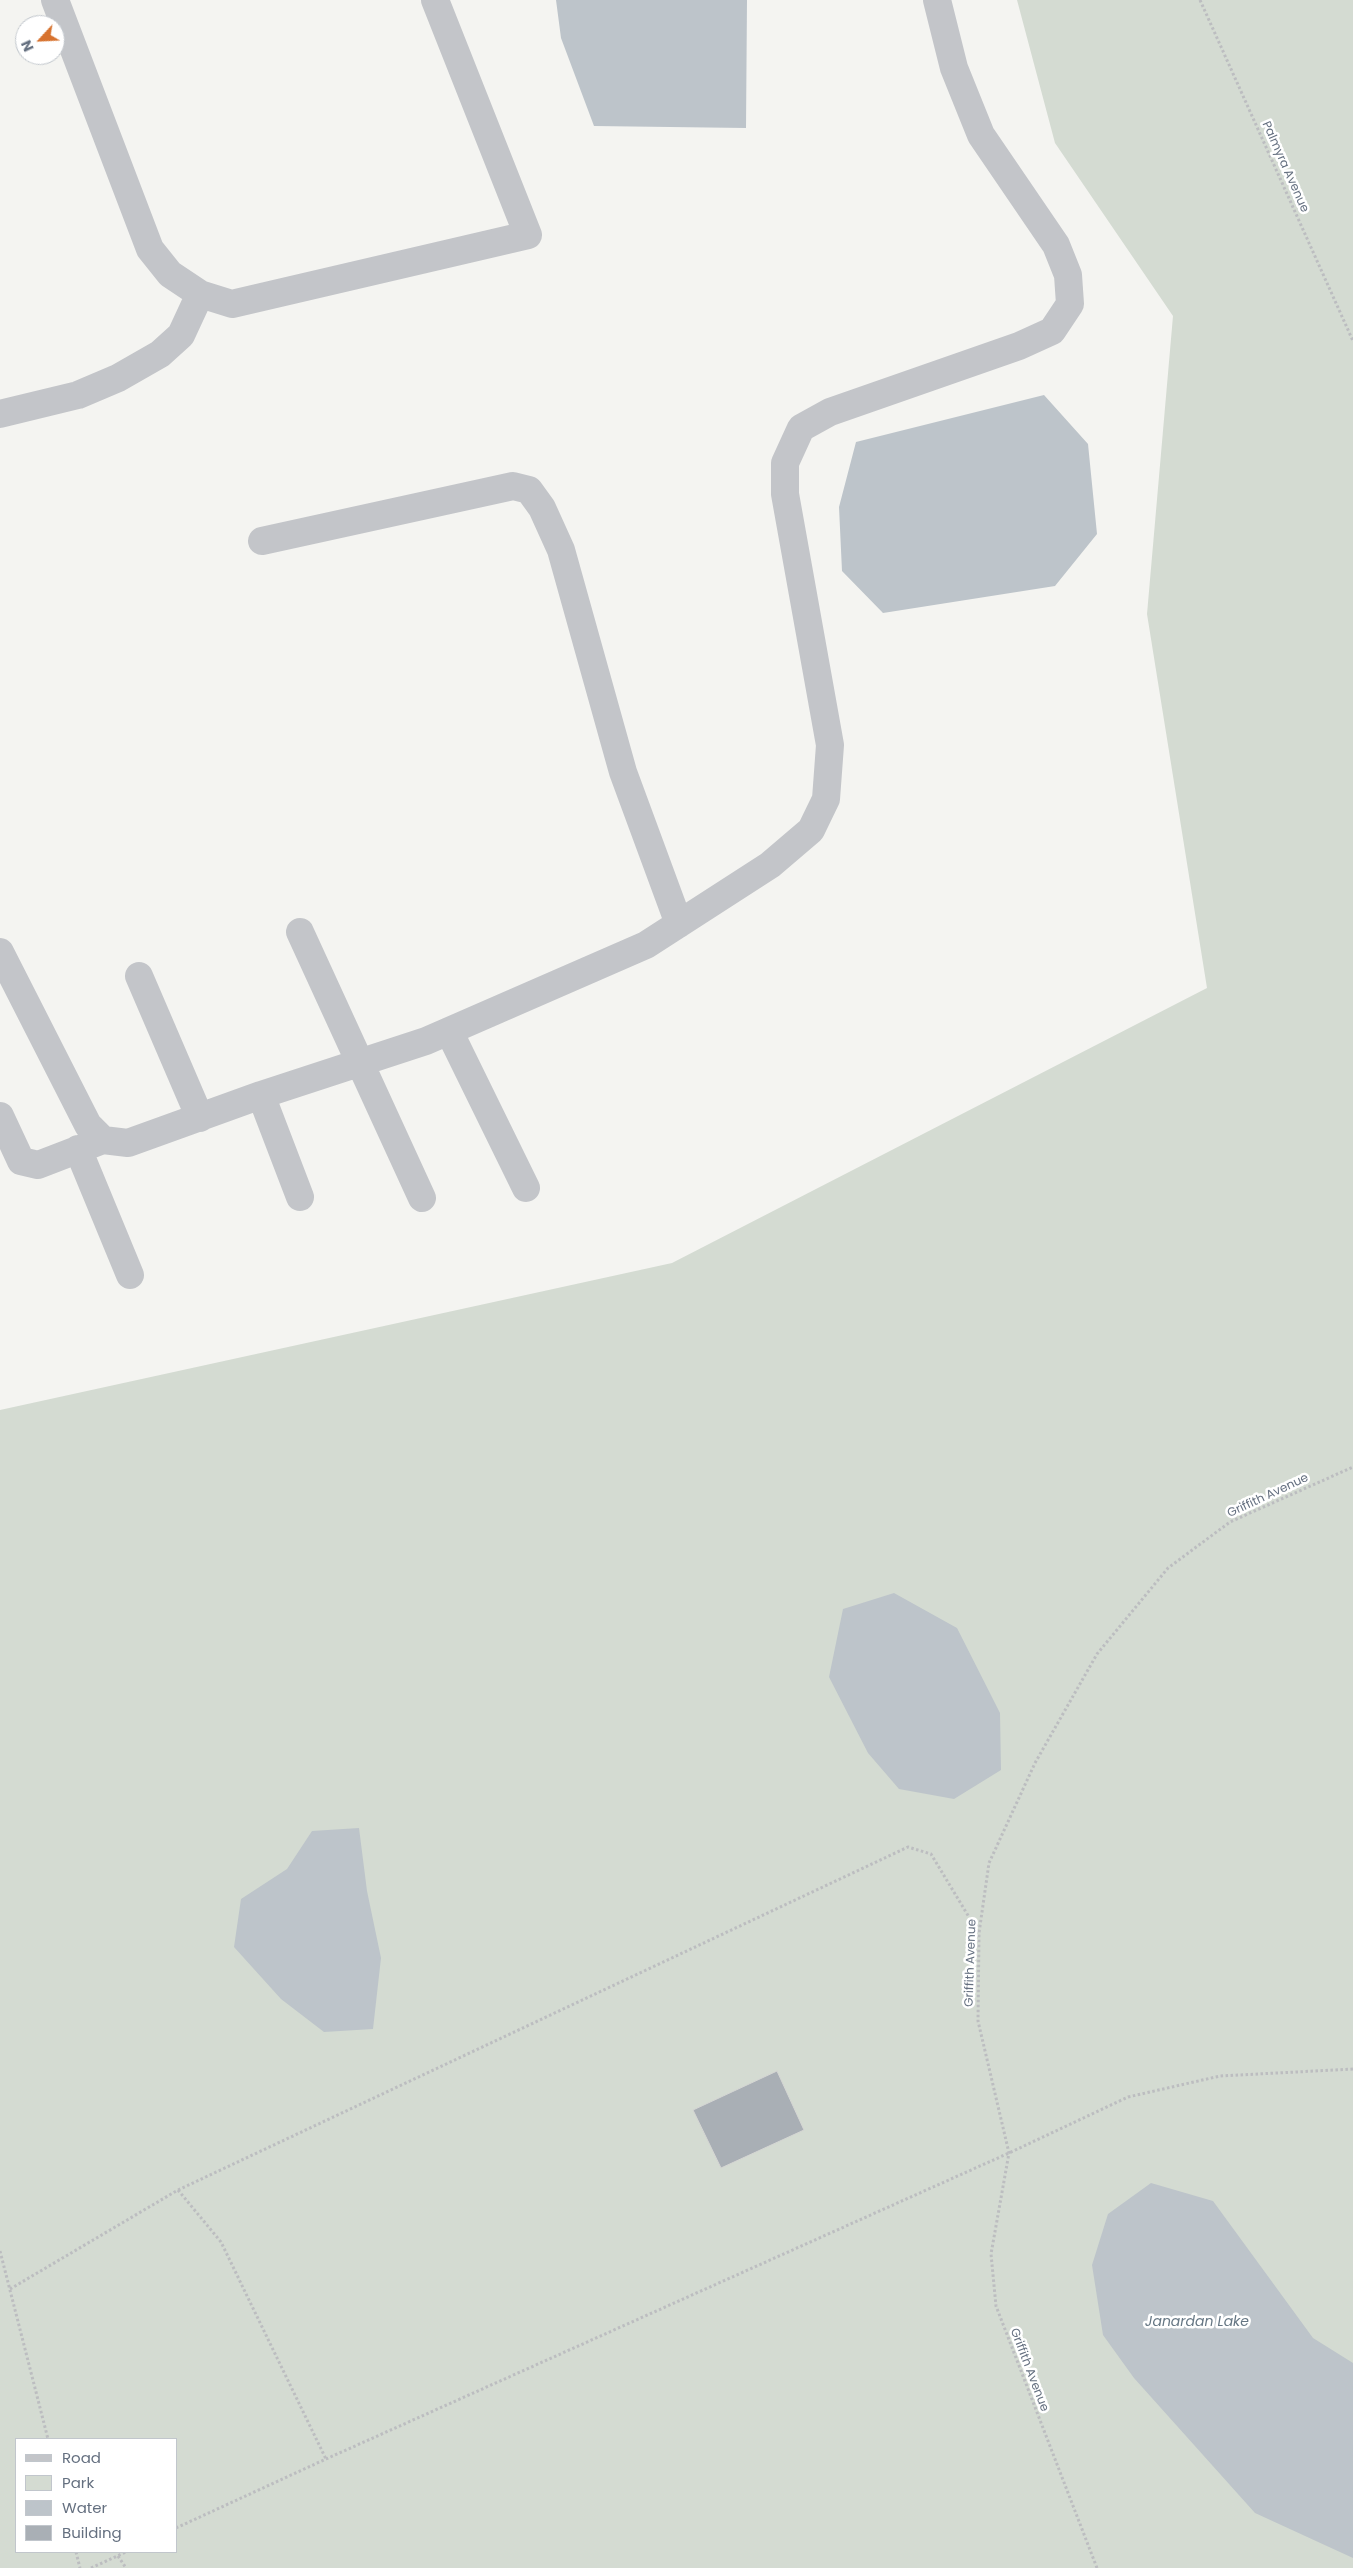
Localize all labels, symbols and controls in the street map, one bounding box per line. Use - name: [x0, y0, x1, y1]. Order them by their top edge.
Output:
- north arrow: [15, 15, 65, 65]
- text: N: [16, 37, 39, 55]
- street label: Palmyra Avenue: [1258, 119, 1312, 215]
- street label: Griffith Avenue: [1225, 1471, 1311, 1521]
- street label: Griffith Avenue: [962, 1919, 980, 2007]
- water label: Janardan Lake: [1145, 2314, 1249, 2330]
- street label: Griffith Avenue: [1007, 2326, 1051, 2414]
- legend: [15, 2438, 178, 2553]
- text: Road: [62, 2447, 101, 2468]
- text: Park: [62, 2472, 94, 2493]
- text: Water: [62, 2497, 107, 2518]
- text: Building: [62, 2522, 122, 2543]

